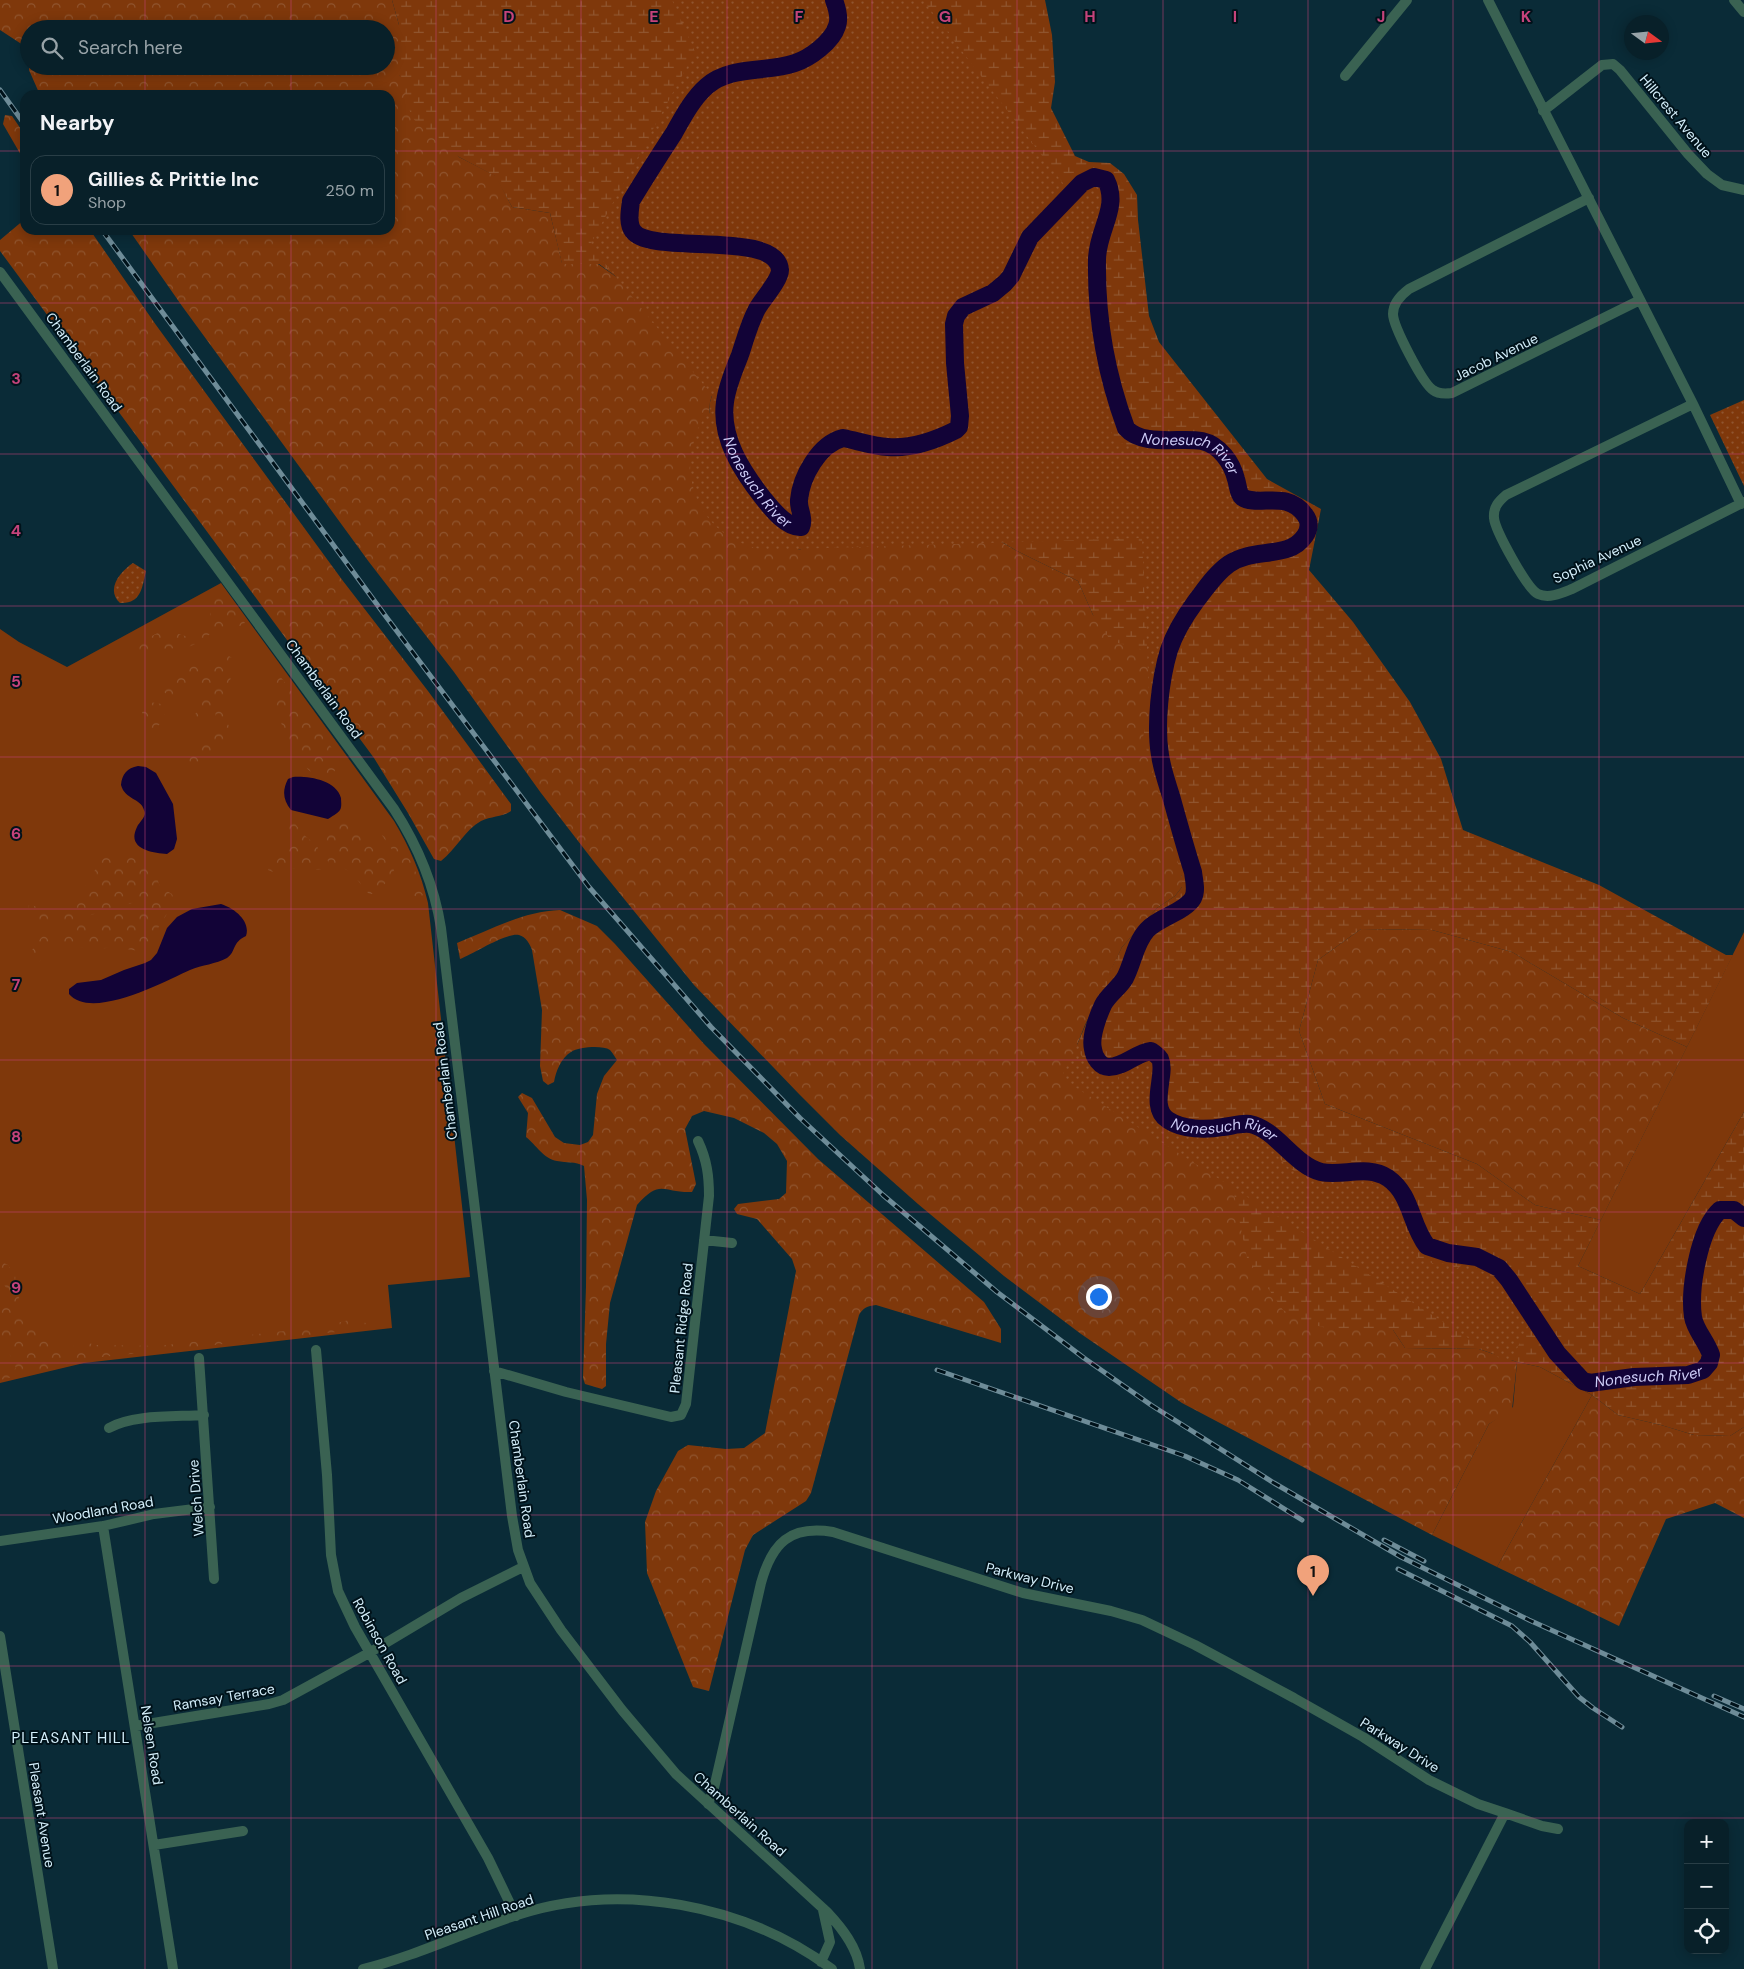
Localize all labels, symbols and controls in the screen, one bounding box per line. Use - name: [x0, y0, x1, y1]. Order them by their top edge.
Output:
- text: D: [503, 6, 515, 27]
- text: E: [649, 6, 659, 27]
- text: F: [795, 6, 804, 27]
- text: G: [939, 6, 951, 27]
- text: H: [1084, 6, 1096, 27]
- text: I: [1233, 6, 1237, 27]
- text: J: [1377, 6, 1385, 27]
- text: K: [1521, 6, 1532, 27]
- north arrow: [1624, 15, 1669, 60]
- search box: [20, 20, 395, 75]
- icon: search: [38, 34, 66, 62]
- text: Search here: [78, 35, 183, 60]
- street label: Hillcrest Avenue: [1636, 71, 1716, 161]
- text: Nearby: [40, 109, 114, 137]
- text: Gillies & Prittie Inc: [88, 167, 259, 192]
- text: 1: [54, 180, 60, 201]
- text: 250 m: [326, 180, 374, 201]
- text: Shop: [88, 192, 126, 213]
- street label: Chamberlain Road: [42, 309, 126, 415]
- street label: Jacob Avenue: [1451, 329, 1541, 385]
- text: 3: [11, 368, 21, 389]
- water label: Nonesuch River: [1139, 428, 1244, 478]
- water label: Nonesuch River: [718, 434, 796, 533]
- text: 4: [11, 520, 21, 541]
- street label: Sophia Avenue: [1550, 531, 1644, 587]
- street label: Chamberlain Road: [282, 636, 366, 742]
- text: 5: [11, 671, 21, 692]
- text: 6: [11, 823, 21, 844]
- text: 7: [12, 974, 21, 995]
- street label: Chamberlain Road: [429, 1021, 461, 1141]
- water label: Nonesuch River: [1168, 1113, 1282, 1146]
- text: 8: [11, 1126, 21, 1147]
- street label: Pleasant Ridge Road: [665, 1262, 697, 1394]
- text: 9: [11, 1277, 21, 1298]
- your location: [1086, 1284, 1112, 1310]
- water label: Nonesuch River: [1593, 1361, 1706, 1392]
- street label: Chamberlain Road: [505, 1419, 539, 1539]
- street label: Welch Drive: [184, 1459, 208, 1537]
- street label: Woodland Road: [51, 1492, 155, 1528]
- pin: 1: [1297, 1555, 1329, 1596]
- street label: Parkway Drive: [984, 1558, 1076, 1598]
- street label: Robinson Road: [349, 1595, 411, 1687]
- street label: Ramsay Terrace: [172, 1679, 276, 1715]
- street label: Nelsen Road: [137, 1704, 167, 1786]
- street label: Parkway Drive: [1357, 1713, 1443, 1777]
- district label: PLEASANT HILL: [11, 1728, 131, 1748]
- street label: Pleasant Avenue: [25, 1761, 59, 1869]
- street label: Chamberlain Road: [690, 1768, 790, 1860]
- map controls: [1684, 1819, 1729, 1954]
- button: +: [1684, 1819, 1729, 1864]
- button: −: [1684, 1864, 1729, 1909]
- street label: Pleasant Hill Road: [422, 1890, 536, 1944]
- button: locate: [1684, 1909, 1729, 1954]

